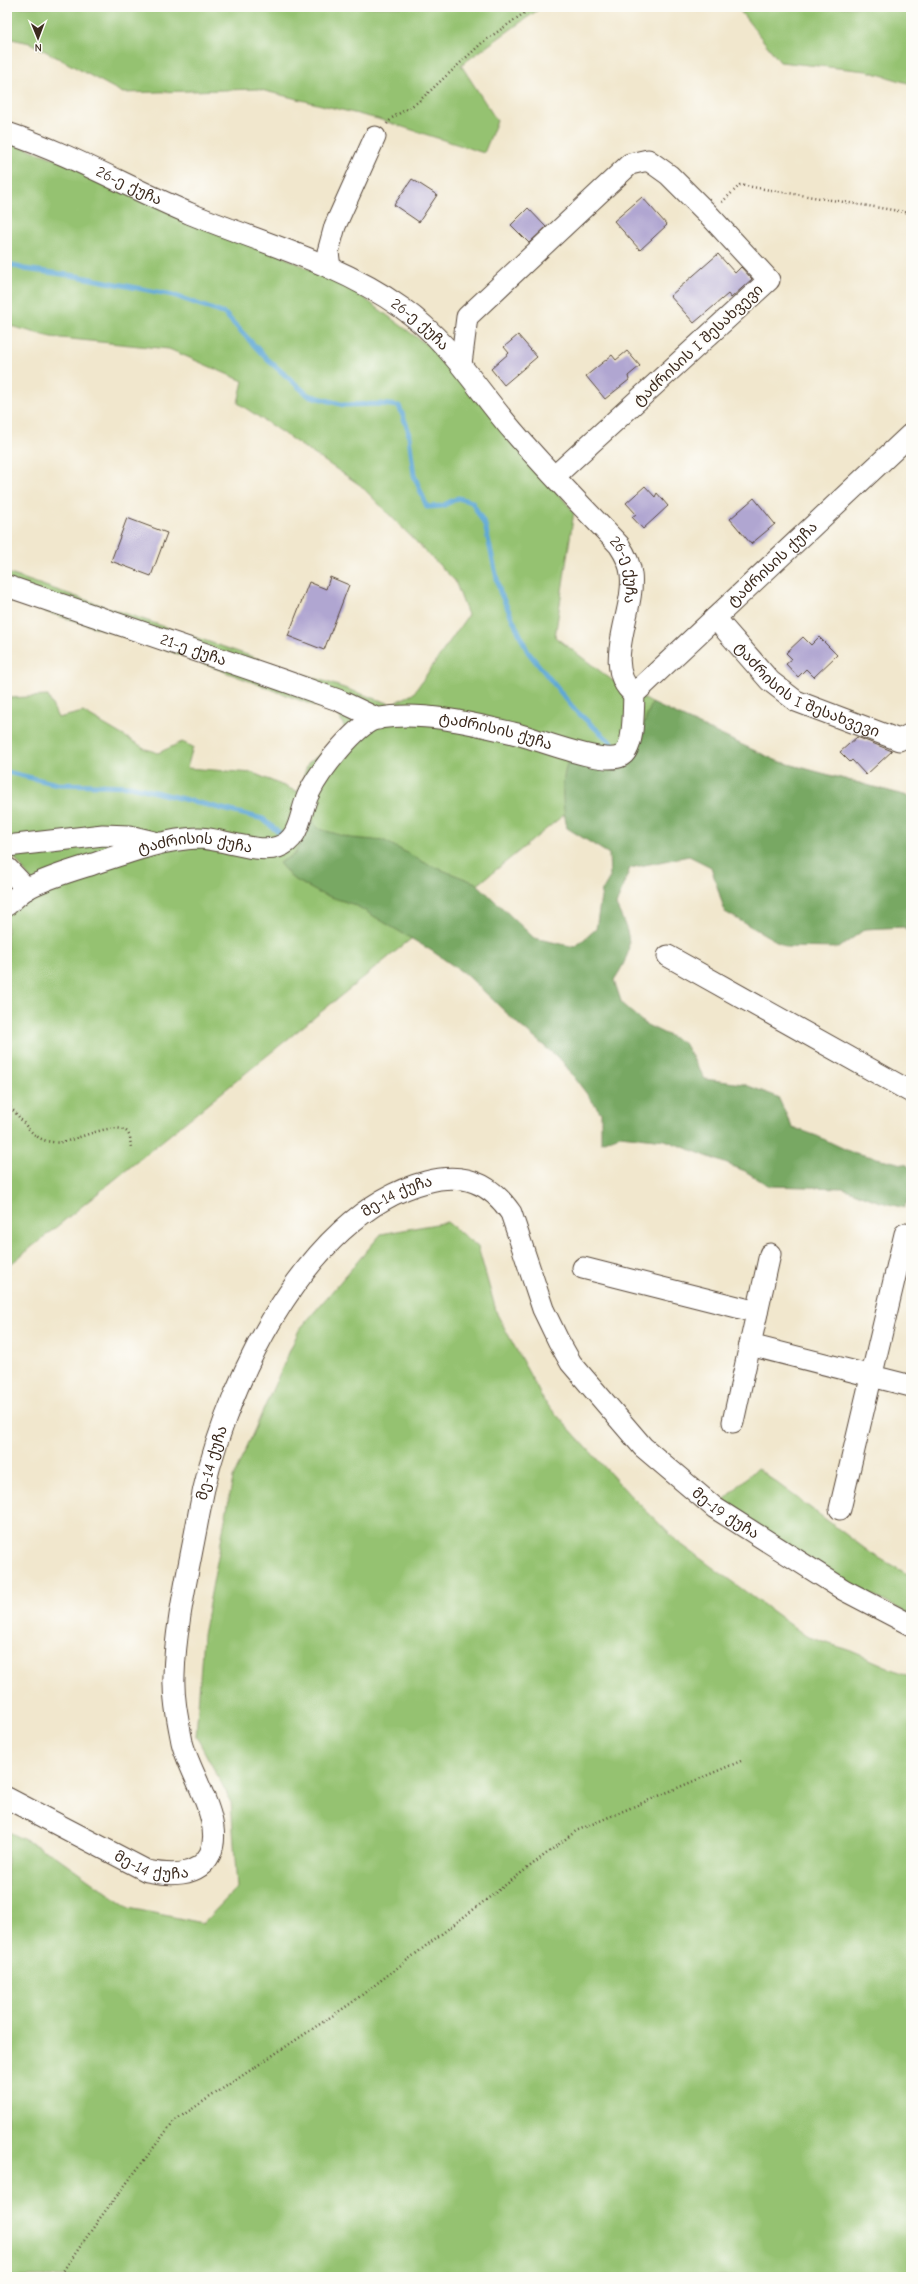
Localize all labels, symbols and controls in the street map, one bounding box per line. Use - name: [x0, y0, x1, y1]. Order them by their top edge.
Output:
- north arrow: [18, 18, 58, 58]
- text: N: [34, 41, 42, 54]
- street label: 26-ე ქუჩა: [93, 162, 165, 209]
- street label: ტაძრისის I შესახვევი: [630, 280, 766, 410]
- street label: 26-ე ქუჩა: [388, 294, 453, 354]
- street label: ტაძრისის ქუჩა: [724, 518, 821, 611]
- street label: 26-ე ქუჩა: [606, 532, 641, 605]
- street label: 21-ე ქუჩა: [158, 630, 229, 669]
- street label: ტაძრისის I შესახვევი: [731, 638, 882, 741]
- street label: ტაძრისის ქუჩა: [438, 709, 555, 754]
- street label: ტაძრისის ქუჩა: [136, 829, 254, 858]
- street label: მე-14 ქუჩა: [358, 1172, 434, 1221]
- street label: მე-14 ქუჩა: [193, 1423, 231, 1502]
- street label: მე-19 ქუჩა: [688, 1484, 762, 1543]
- street label: მე-14 ქუჩა: [111, 1847, 190, 1883]

